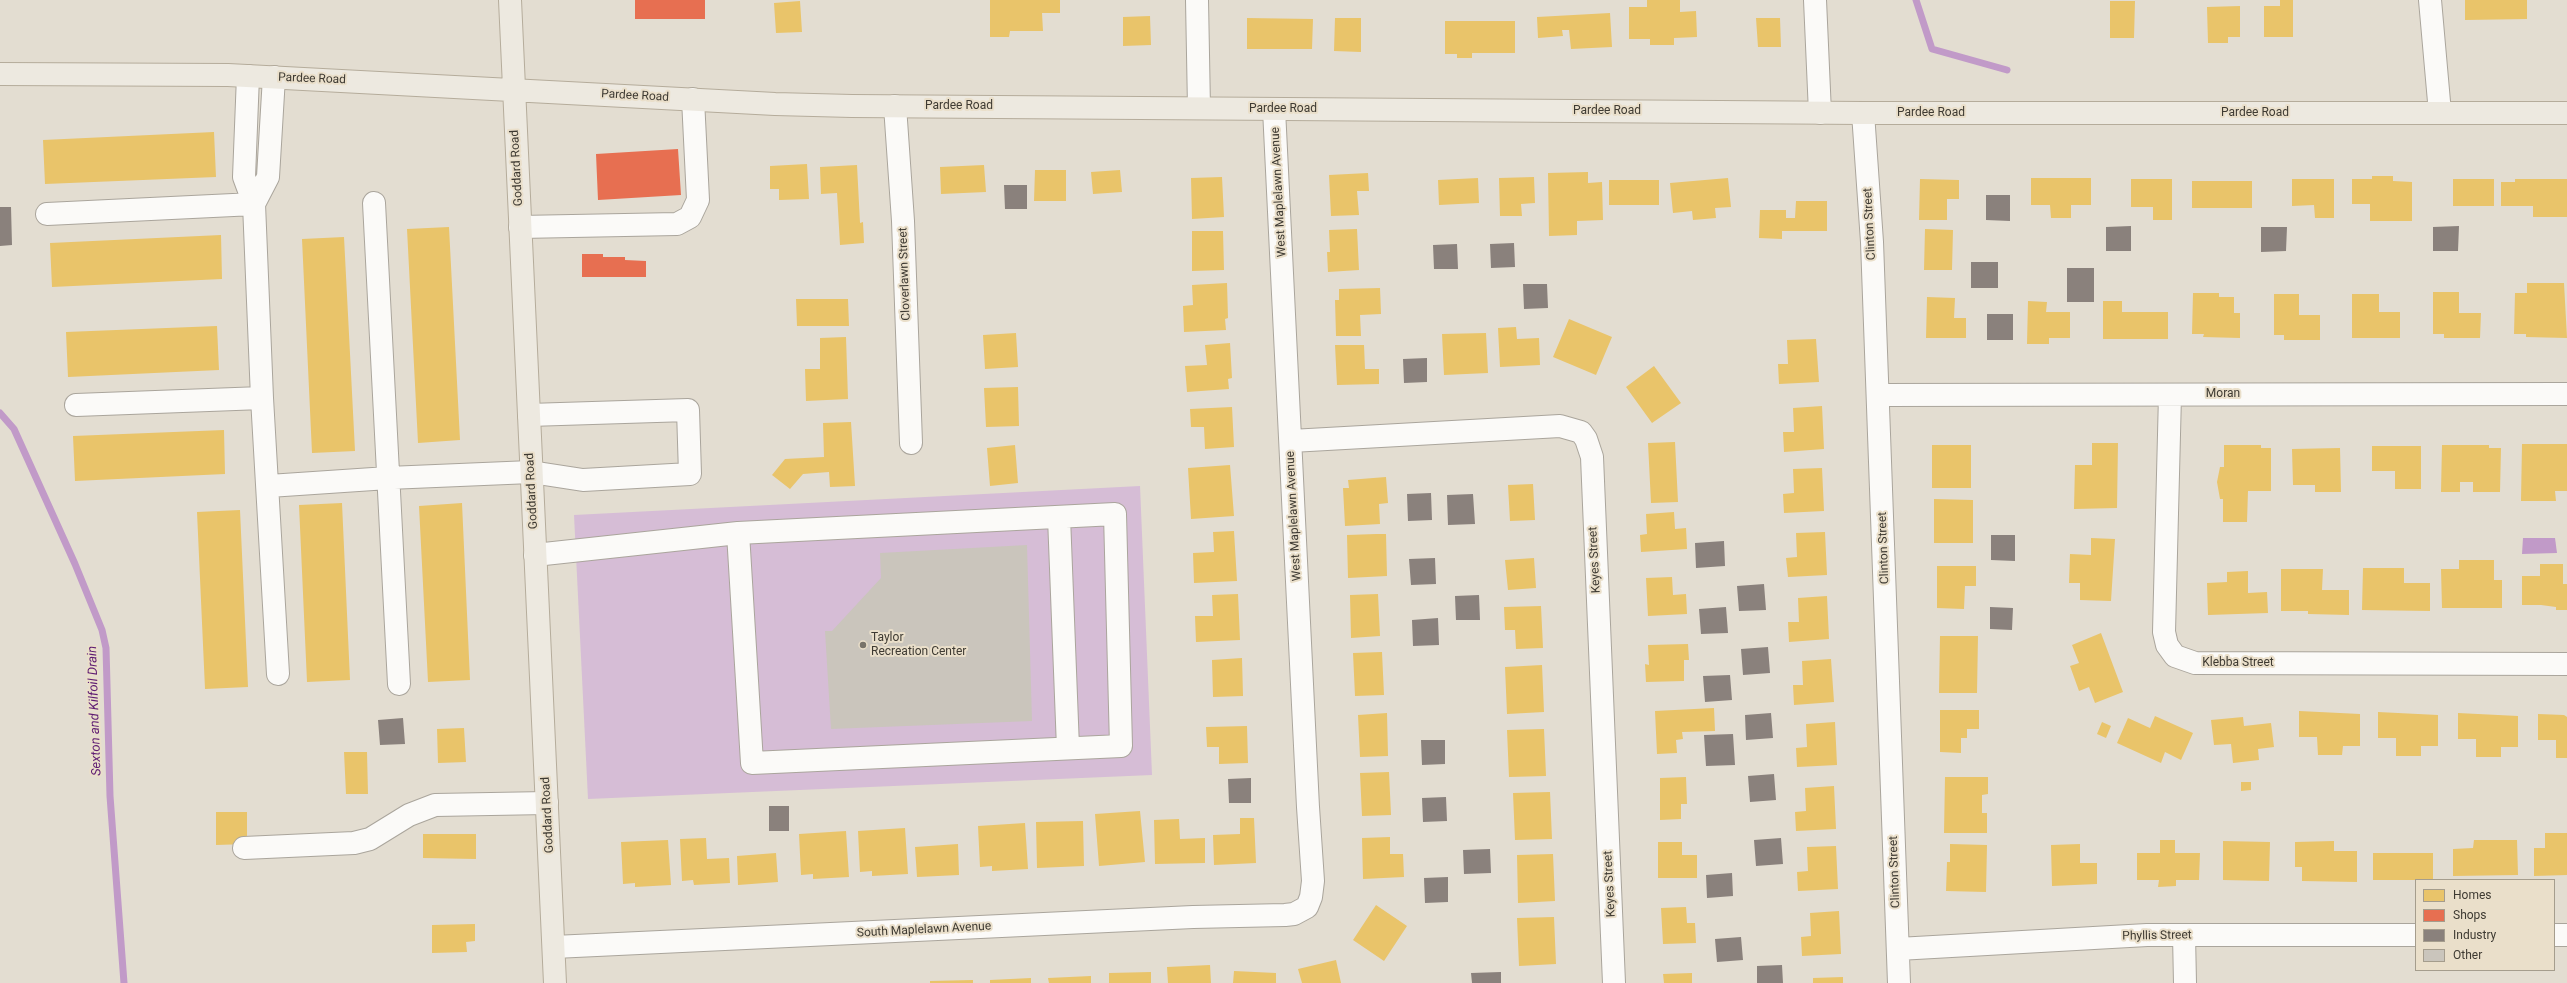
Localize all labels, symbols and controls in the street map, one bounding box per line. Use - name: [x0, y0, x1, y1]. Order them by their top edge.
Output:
- street label: Pardee Road: [278, 71, 346, 87]
- street label: Pardee Road: [601, 87, 669, 105]
- street label: Pardee Road: [925, 99, 993, 113]
- street label: Pardee Road: [1249, 102, 1317, 116]
- street label: Pardee Road: [1573, 104, 1641, 118]
- street label: Pardee Road: [1897, 106, 1965, 120]
- street label: Pardee Road: [2221, 106, 2289, 120]
- street label: West Maplelawn Avenue: [1268, 127, 1290, 257]
- street label: Goddard Road: [508, 130, 526, 206]
- street label: Clinton Street: [1861, 188, 1879, 260]
- street label: Cloverlawn Street: [896, 227, 914, 321]
- street label: Moran: [2206, 387, 2240, 401]
- street label: West Maplelawn Avenue: [1283, 451, 1305, 581]
- street label: Goddard Road: [523, 453, 541, 529]
- street label: Clinton Street: [1876, 512, 1892, 584]
- street label: Keyes Street: [1586, 526, 1604, 594]
- place label: Taylor Recreation Center: [871, 631, 966, 659]
- marker: Taylor Recreation Center: [858, 640, 868, 650]
- water label: Sexton and Kilfoil Drain: [85, 646, 105, 776]
- street label: Klebba Street: [2202, 656, 2274, 670]
- street label: Goddard Road: [539, 777, 557, 853]
- street label: Clinton Street: [1887, 836, 1903, 908]
- street label: Keyes Street: [1601, 850, 1619, 918]
- legend: [2415, 879, 2555, 971]
- text: Homes: [2453, 888, 2491, 902]
- text: Shops: [2453, 908, 2487, 922]
- street label: South Maplelawn Avenue: [857, 919, 991, 941]
- street label: Phyllis Street: [2122, 928, 2192, 944]
- text: Industry: [2453, 928, 2496, 942]
- text: Other: [2453, 948, 2482, 962]

